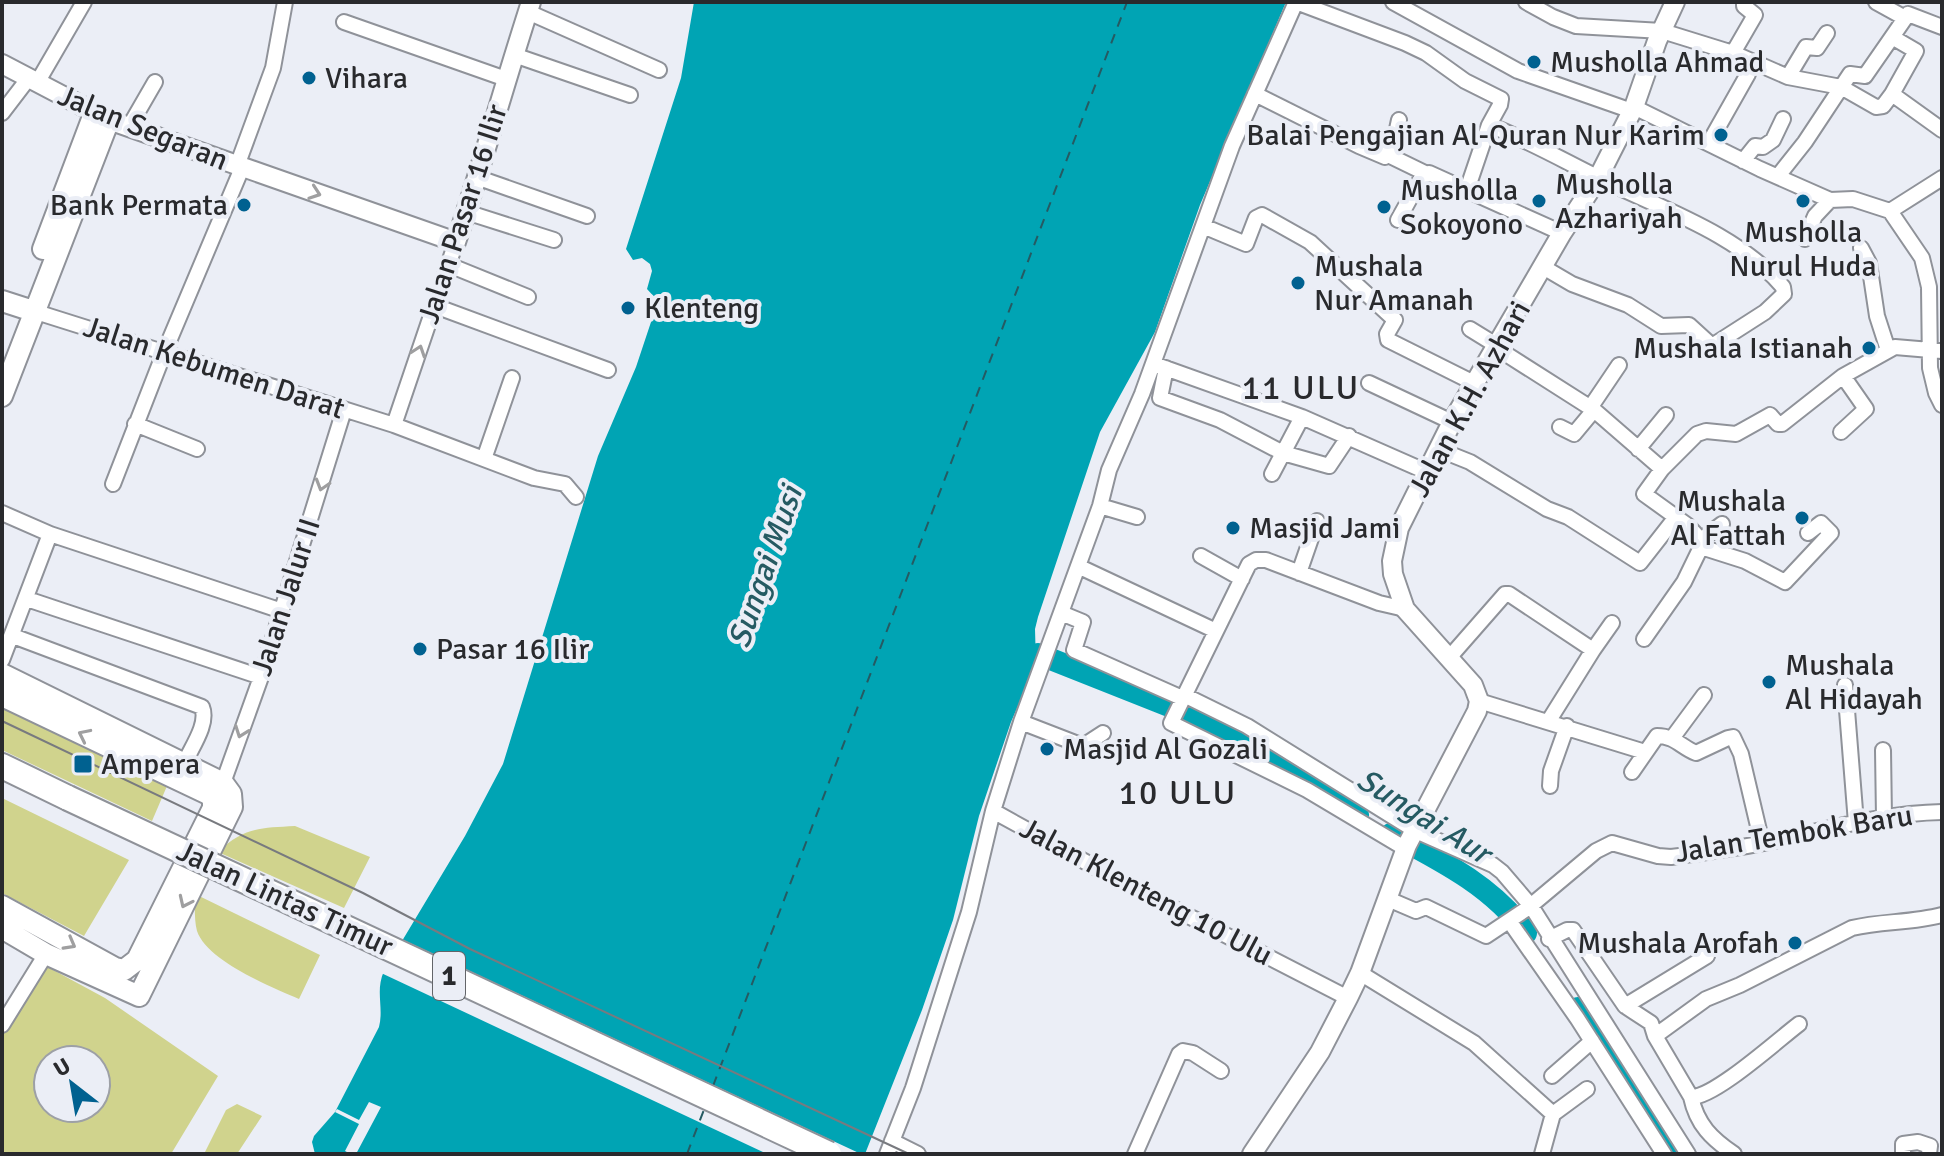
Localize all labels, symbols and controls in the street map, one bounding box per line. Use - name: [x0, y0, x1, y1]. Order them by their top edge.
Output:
- place label: Musholla Ahmad: [1550, 44, 1764, 81]
- marker: Musholla Ahmad: [1525, 53, 1543, 71]
- place label: Vihara: [325, 60, 408, 97]
- marker: Vihara: [300, 69, 318, 87]
- street label: Jalan Segaran: [53, 77, 233, 179]
- street label: Jalan Pasar 16 Ilir: [410, 100, 516, 328]
- place label: Balai Pengajian Al-Quran Nur Karim: [1246, 117, 1705, 154]
- marker: Balai Pengajian Al-Quran Nur Karim: [1712, 126, 1730, 144]
- place label: Musholla Azhariyah: [1555, 166, 1683, 237]
- place label: Musholla Sokoyono: [1400, 172, 1523, 243]
- one-way arrow: [308, 184, 322, 200]
- place label: Bank Permata: [50, 187, 228, 224]
- marker: Musholla Azhariyah: [1530, 192, 1548, 210]
- marker: Musholla Nurul Huda: [1794, 192, 1812, 210]
- marker: Bank Permata: [235, 196, 253, 214]
- marker: Musholla Sokoyono: [1375, 198, 1393, 216]
- place label: Musholla Nurul Huda: [1729, 214, 1877, 285]
- place label: Mushala Nur Amanah: [1314, 248, 1474, 319]
- marker: Mushala Nur Amanah: [1289, 274, 1307, 292]
- place label: Klenteng: [644, 290, 759, 327]
- street label: Jalan K.H. Azhari: [1401, 295, 1539, 503]
- marker: Klenteng: [619, 299, 637, 317]
- street label: Jalan Kebumen Darat: [79, 308, 349, 428]
- place label: Mushala Istianah: [1633, 330, 1853, 367]
- marker: Mushala Istianah: [1860, 339, 1878, 357]
- one-way arrow: [410, 345, 426, 359]
- district label: 11 ULU: [1242, 367, 1360, 409]
- one-way arrow: [315, 477, 331, 491]
- water label: Sungai Musi: [719, 478, 812, 653]
- place label: Mushala Al Fattah: [1670, 483, 1786, 554]
- marker: Mushala Al Fattah: [1793, 509, 1811, 527]
- place label: Masjid Jami: [1249, 510, 1401, 547]
- street label: Jalan Jalur II: [243, 514, 329, 680]
- marker: Masjid Jami: [1224, 519, 1242, 537]
- place label: Pasar 16 Ilir: [436, 631, 589, 668]
- marker: Pasar 16 Ilir: [411, 640, 429, 658]
- place label: Mushala Al Hidayah: [1785, 647, 1923, 718]
- marker: Mushala Al Hidayah: [1760, 673, 1778, 691]
- one-way arrow: [235, 724, 251, 738]
- one-way arrow: [78, 729, 93, 745]
- place label: Masjid Al Gozali: [1063, 731, 1268, 768]
- marker: Masjid Al Gozali: [1038, 740, 1056, 758]
- place label: Ampera: [101, 746, 200, 783]
- marker: Ampera: [72, 753, 94, 775]
- water label: Sungai Aur: [1350, 760, 1502, 875]
- district label: 10 ULU: [1119, 772, 1237, 814]
- street label: Jalan Tembok Baru: [1673, 797, 1915, 871]
- street label: Jalan Klenteng 10 Ulu: [1013, 810, 1279, 974]
- street label: Jalan Lintas Timur: [171, 833, 399, 965]
- one-way arrow: [179, 894, 195, 908]
- place label: Mushala Arofah: [1577, 925, 1779, 962]
- one-way arrow: [62, 934, 76, 949]
- marker: Mushala Arofah: [1786, 934, 1804, 952]
- road number: 1: [433, 952, 465, 1000]
- north arrow: [32, 1044, 112, 1124]
- text: U: [49, 1052, 75, 1083]

